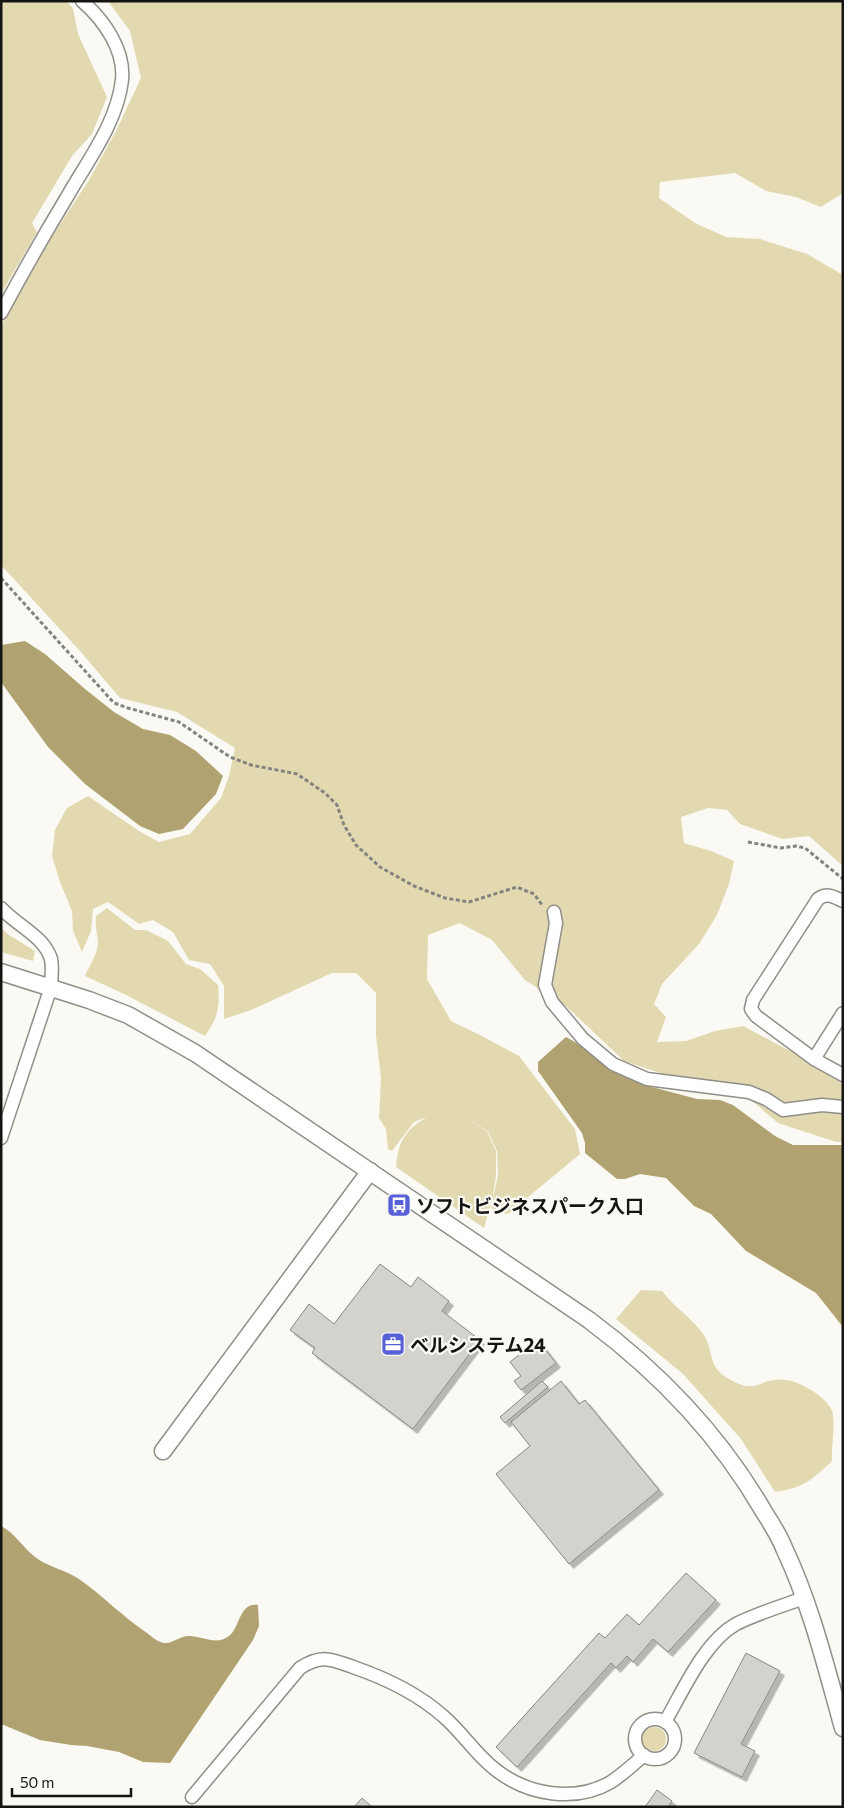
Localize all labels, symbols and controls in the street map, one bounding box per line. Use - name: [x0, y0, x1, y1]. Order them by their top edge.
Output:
- bus stop icon: ソフトビジネスパーク入口: [386, 1192, 412, 1218]
- place label: ソフトビジネスパーク入口: [416, 1194, 644, 1217]
- office icon: ベルシステム24: [380, 1331, 406, 1357]
- place label: ベルシステム24: [410, 1333, 546, 1356]
- scale bar: [12, 1766, 131, 1798]
- text: 50 m: [20, 1773, 54, 1791]

